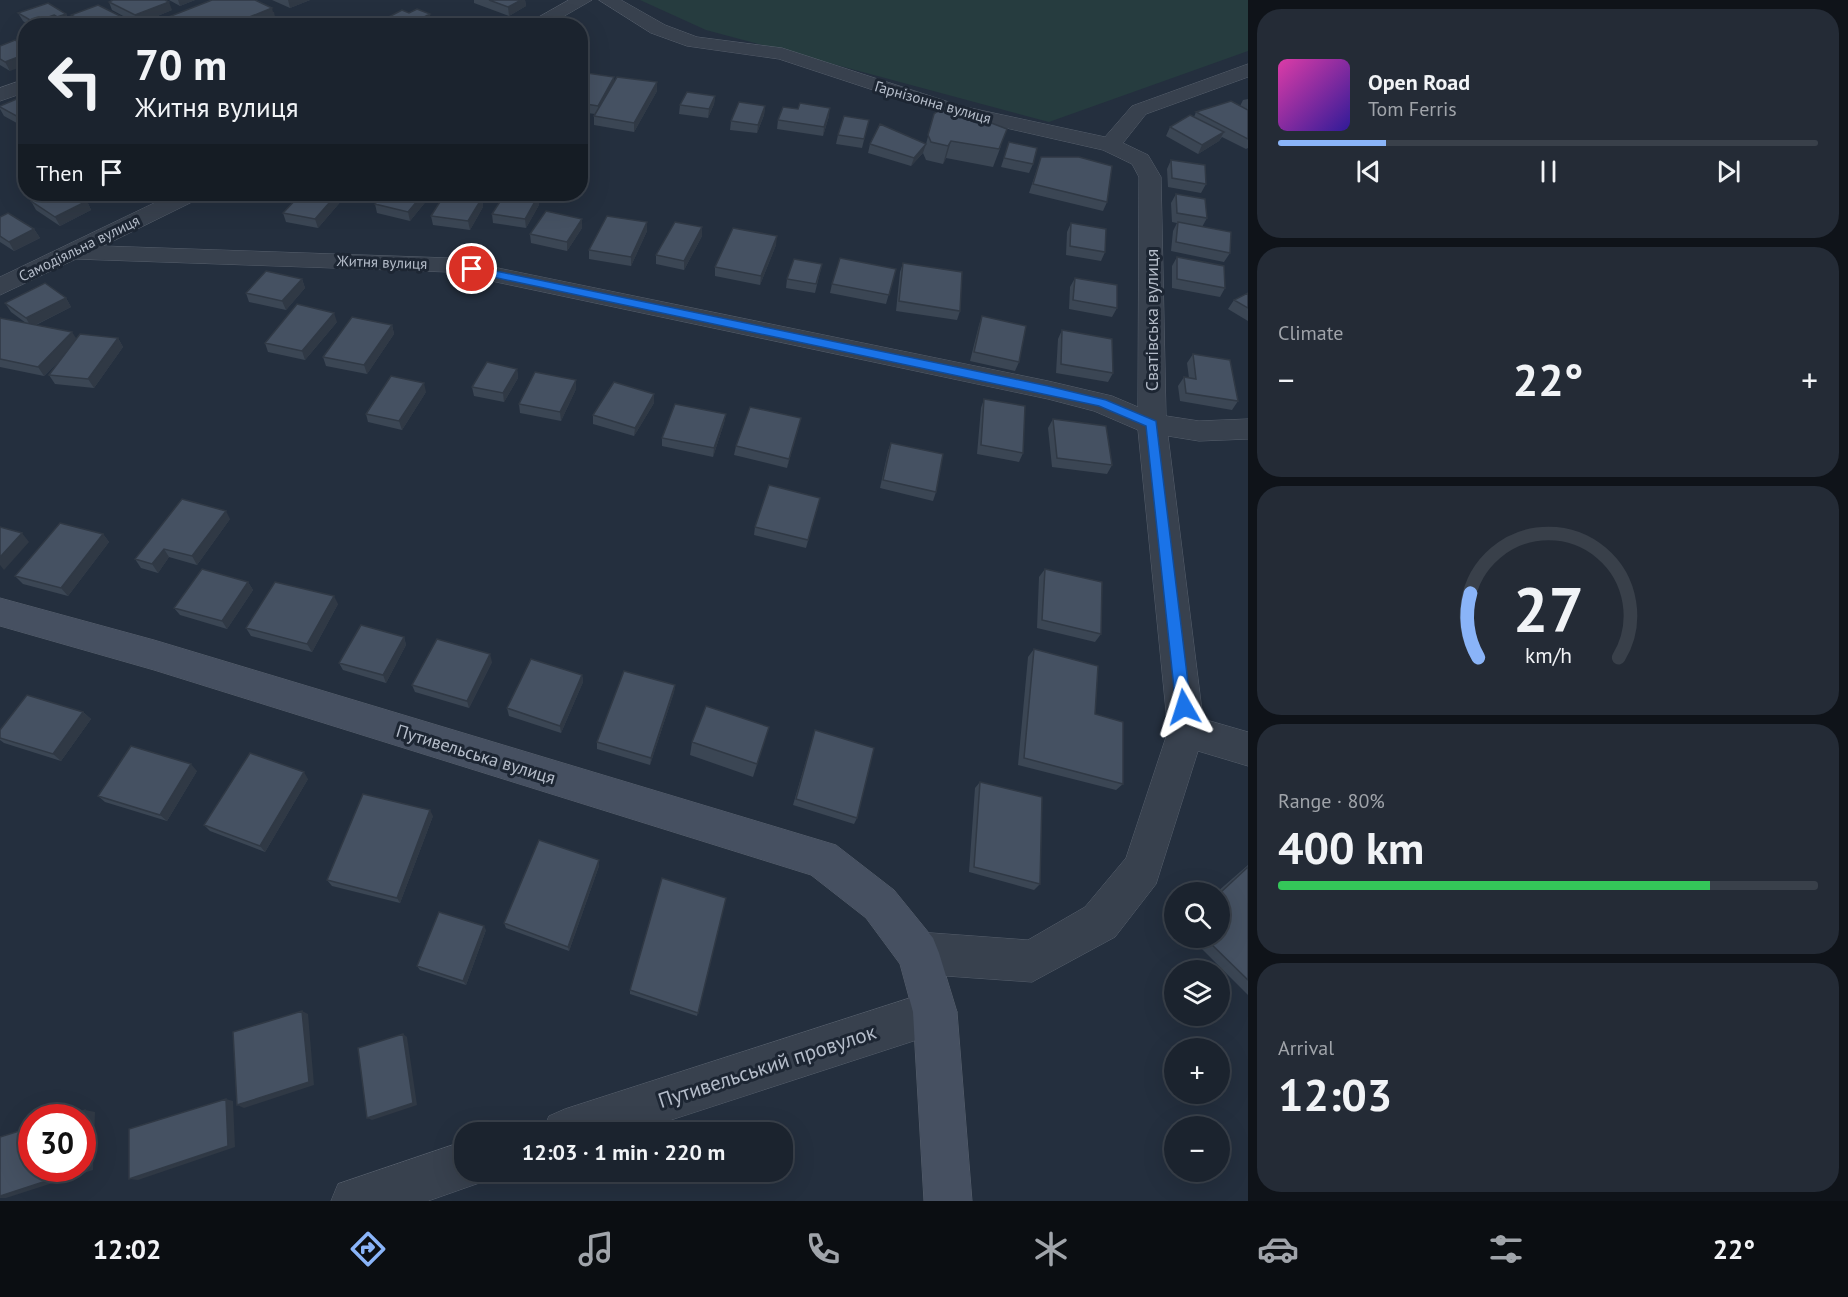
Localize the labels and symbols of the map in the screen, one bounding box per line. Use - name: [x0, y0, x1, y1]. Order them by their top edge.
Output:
- street label: Гарнізонна вулиця: [873, 76, 993, 128]
- street label: Самодіяльна вулиця: [15, 210, 143, 286]
- pin: [446, 243, 497, 294]
- street label: Сватівська вулиця: [1140, 249, 1163, 391]
- street label: Житня вулиця: [335, 251, 428, 273]
- position arrow: [1152, 675, 1216, 739]
- street label: Путивельська вулиця: [394, 719, 558, 789]
- street label: Путивельський провулок: [655, 1018, 879, 1114]
- speed limit sign: 30: [18, 1104, 96, 1182]

